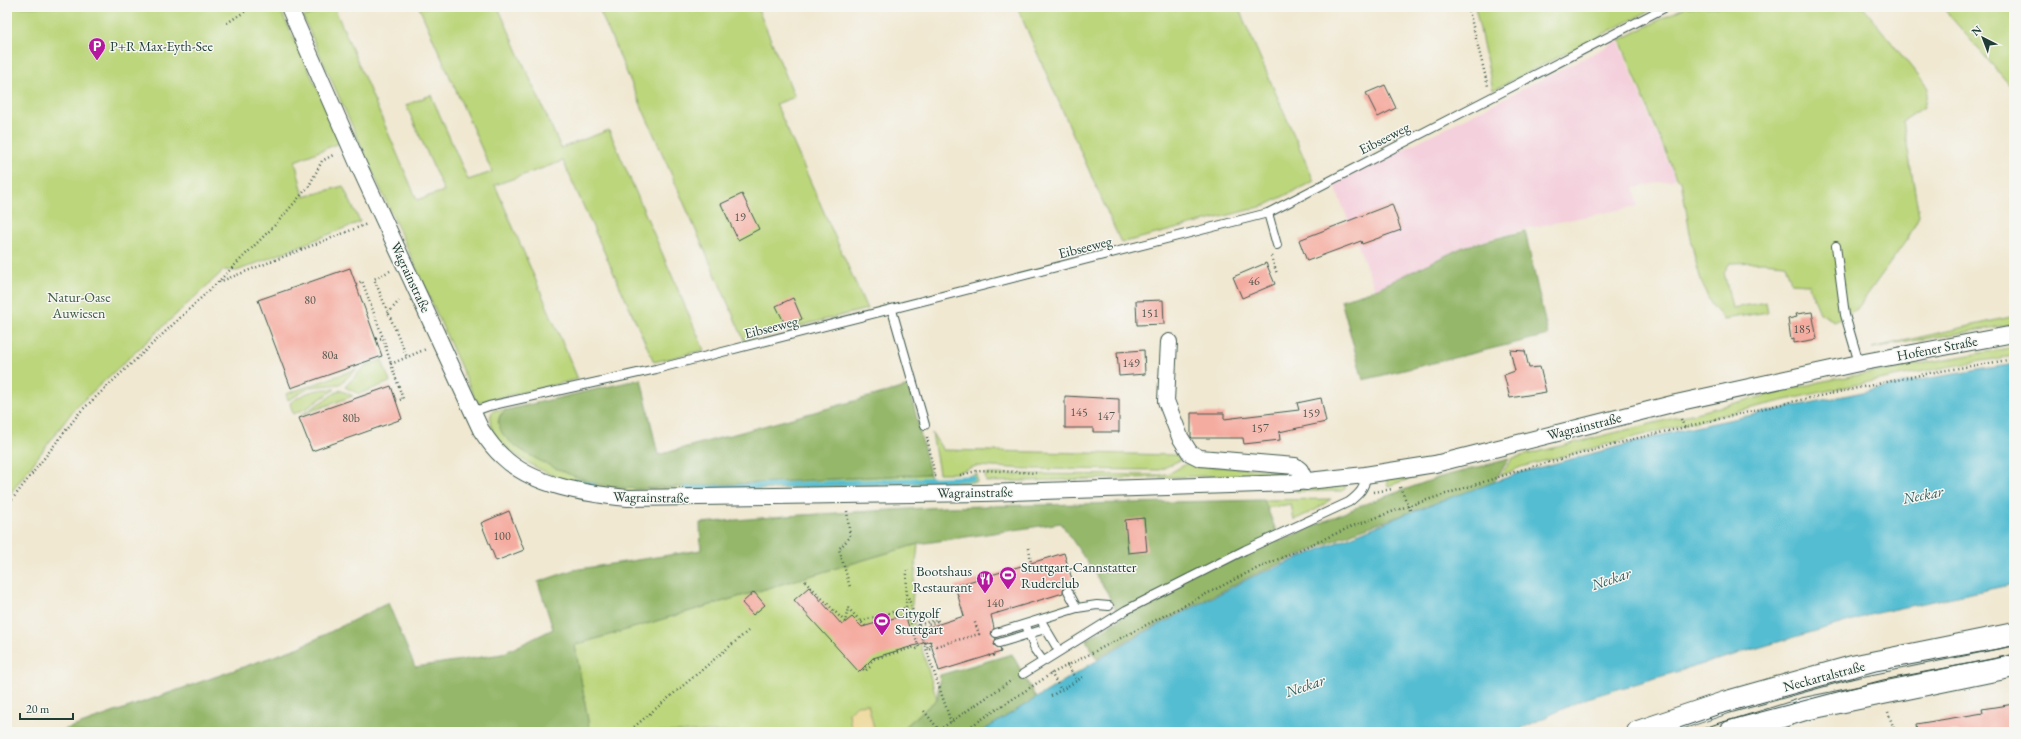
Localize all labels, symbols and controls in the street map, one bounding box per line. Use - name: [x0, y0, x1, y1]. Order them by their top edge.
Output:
- north arrow: [1963, 18, 2003, 58]
- text: N: [1968, 22, 1984, 39]
- parking icon: P+R Max-Eyth-See: [87, 36, 107, 61]
- place label: P+R Max-Eyth-See: [110, 37, 213, 55]
- street label: Eibseeweg: [1356, 117, 1413, 158]
- house number: 19: [734, 209, 746, 225]
- street label: Eibseeweg: [1056, 231, 1115, 262]
- street label: Wagrainstraße: [387, 239, 435, 316]
- house number: 46: [1248, 273, 1260, 289]
- park label: Natur-Oase Auwiesen: [47, 288, 111, 322]
- house number: 80: [304, 292, 316, 308]
- house number: 151: [1141, 305, 1159, 321]
- street label: Eibseeweg: [742, 311, 801, 342]
- house number: 185: [1793, 321, 1811, 337]
- street label: Hofener Straße: [1895, 331, 1979, 365]
- house number: 80a: [322, 347, 338, 363]
- house number: 149: [1122, 355, 1140, 371]
- house number: 145: [1070, 404, 1088, 420]
- house number: 159: [1302, 405, 1320, 421]
- house number: 147: [1097, 408, 1115, 424]
- street label: Wagrainstraße: [1545, 408, 1624, 444]
- house number: 80b: [342, 410, 360, 426]
- house number: 157: [1251, 420, 1269, 436]
- water label: Neckar: [1900, 481, 1946, 508]
- street label: Wagrainstraße: [937, 482, 1014, 502]
- street label: Wagrainstraße: [613, 487, 690, 507]
- house number: 100: [493, 528, 511, 544]
- place label: Stuttgart-Cannstatter Ruderclub: [1021, 558, 1137, 592]
- place label: Bootshaus Restaurant: [913, 562, 973, 596]
- water label: Neckar: [1588, 563, 1634, 594]
- sports icon: Stuttgart-Cannstatter Ruderclub: [998, 565, 1018, 590]
- restaurant icon: Bootshaus Restaurant: [975, 569, 995, 594]
- house number: 140: [986, 595, 1004, 611]
- place label: Citygolf Stuttgart: [895, 604, 943, 638]
- sports icon: Citygolf Stuttgart: [872, 611, 892, 636]
- street label: Neckartalstraße: [1781, 656, 1867, 696]
- water label: Neckar: [1282, 670, 1328, 701]
- scale bar: [20, 695, 73, 721]
- text: 20 m: [26, 701, 50, 717]

